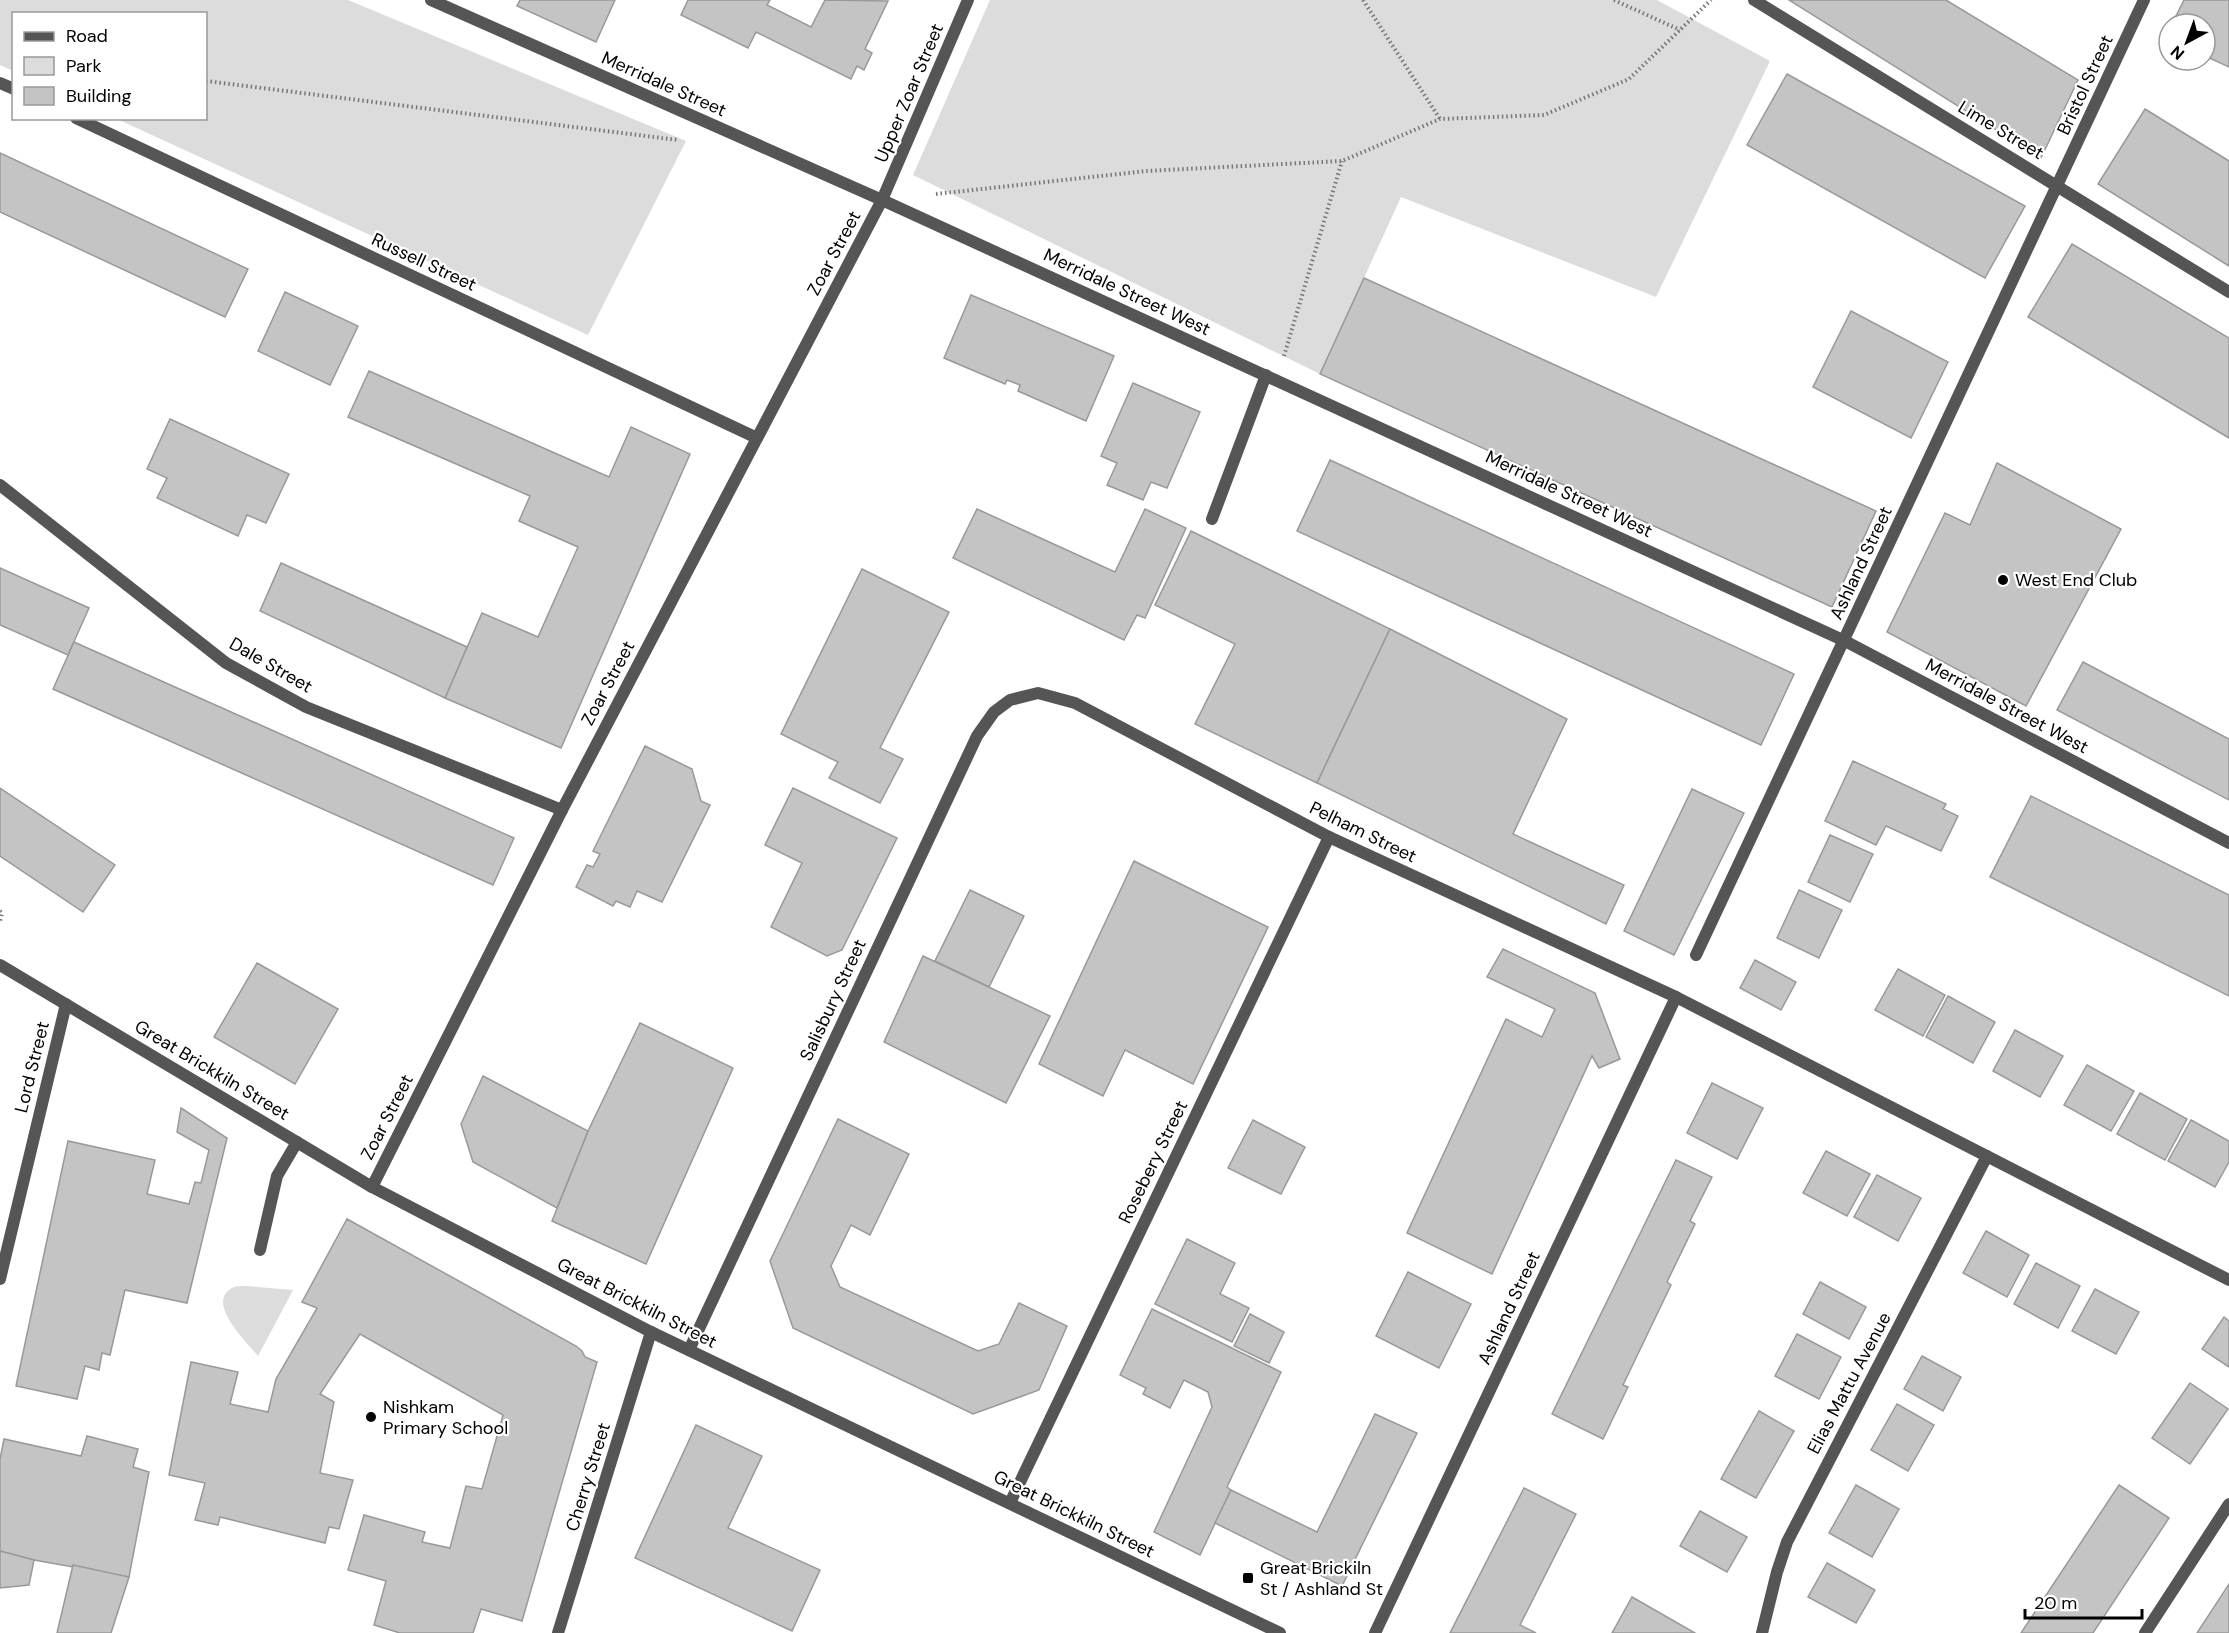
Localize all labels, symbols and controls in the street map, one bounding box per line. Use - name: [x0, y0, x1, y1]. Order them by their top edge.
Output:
- legend: [12, 12, 207, 120]
- north arrow: [2157, 12, 2217, 72]
- street label: Upper Zoar Street: [869, 20, 949, 166]
- text: Road: [66, 24, 108, 48]
- street label: Bristol Street: [2051, 31, 2119, 139]
- text: N: [2166, 41, 2189, 65]
- street label: Merridale Street: [598, 46, 730, 122]
- text: Park: [66, 54, 102, 78]
- text: Building: [66, 84, 131, 108]
- street label: Lime Street: [1954, 95, 2048, 165]
- street label: Zoar Street: [802, 206, 866, 300]
- street label: Russell Street: [368, 227, 480, 297]
- street label: Merridale Street West: [1040, 243, 1214, 341]
- street label: Merridale Street West: [1482, 445, 1656, 543]
- street label: Ashland Street: [1824, 502, 1898, 624]
- place label: West End Club: [2015, 568, 2137, 592]
- marker: West End Club: [1996, 573, 2010, 587]
- street label: Dale Street: [225, 632, 317, 698]
- street label: Zoar Street: [576, 636, 640, 730]
- street label: Merridale Street West: [1921, 653, 2093, 759]
- street label: Pelham Street: [1306, 796, 1420, 868]
- street label: Salisbury Street: [794, 935, 872, 1065]
- street label: Great Brickkiln Street: [130, 1014, 294, 1126]
- street label: Lord Street: [9, 1019, 55, 1115]
- street label: Zoar Street: [355, 1070, 419, 1164]
- street label: Rosebery Street: [1113, 1096, 1193, 1228]
- street label: Ashland Street: [1472, 1247, 1546, 1369]
- street label: Great Brickkiln Street: [553, 1252, 721, 1354]
- street label: Elias Mattu Avenue: [1802, 1308, 1896, 1458]
- place label: Nishkam Primary School: [383, 1395, 508, 1440]
- marker: Nishkam Primary School: [364, 1410, 378, 1424]
- street label: Cherry Street: [560, 1420, 616, 1534]
- street label: Great Brickkiln Street: [990, 1465, 1158, 1563]
- place label: Great Brickiln St / Ashland St: [1260, 1556, 1383, 1601]
- marker: Great Brickiln St / Ashland St: [1241, 1571, 1255, 1585]
- scale bar: [2025, 1582, 2142, 1620]
- text: 20 m: [2034, 1591, 2077, 1615]

